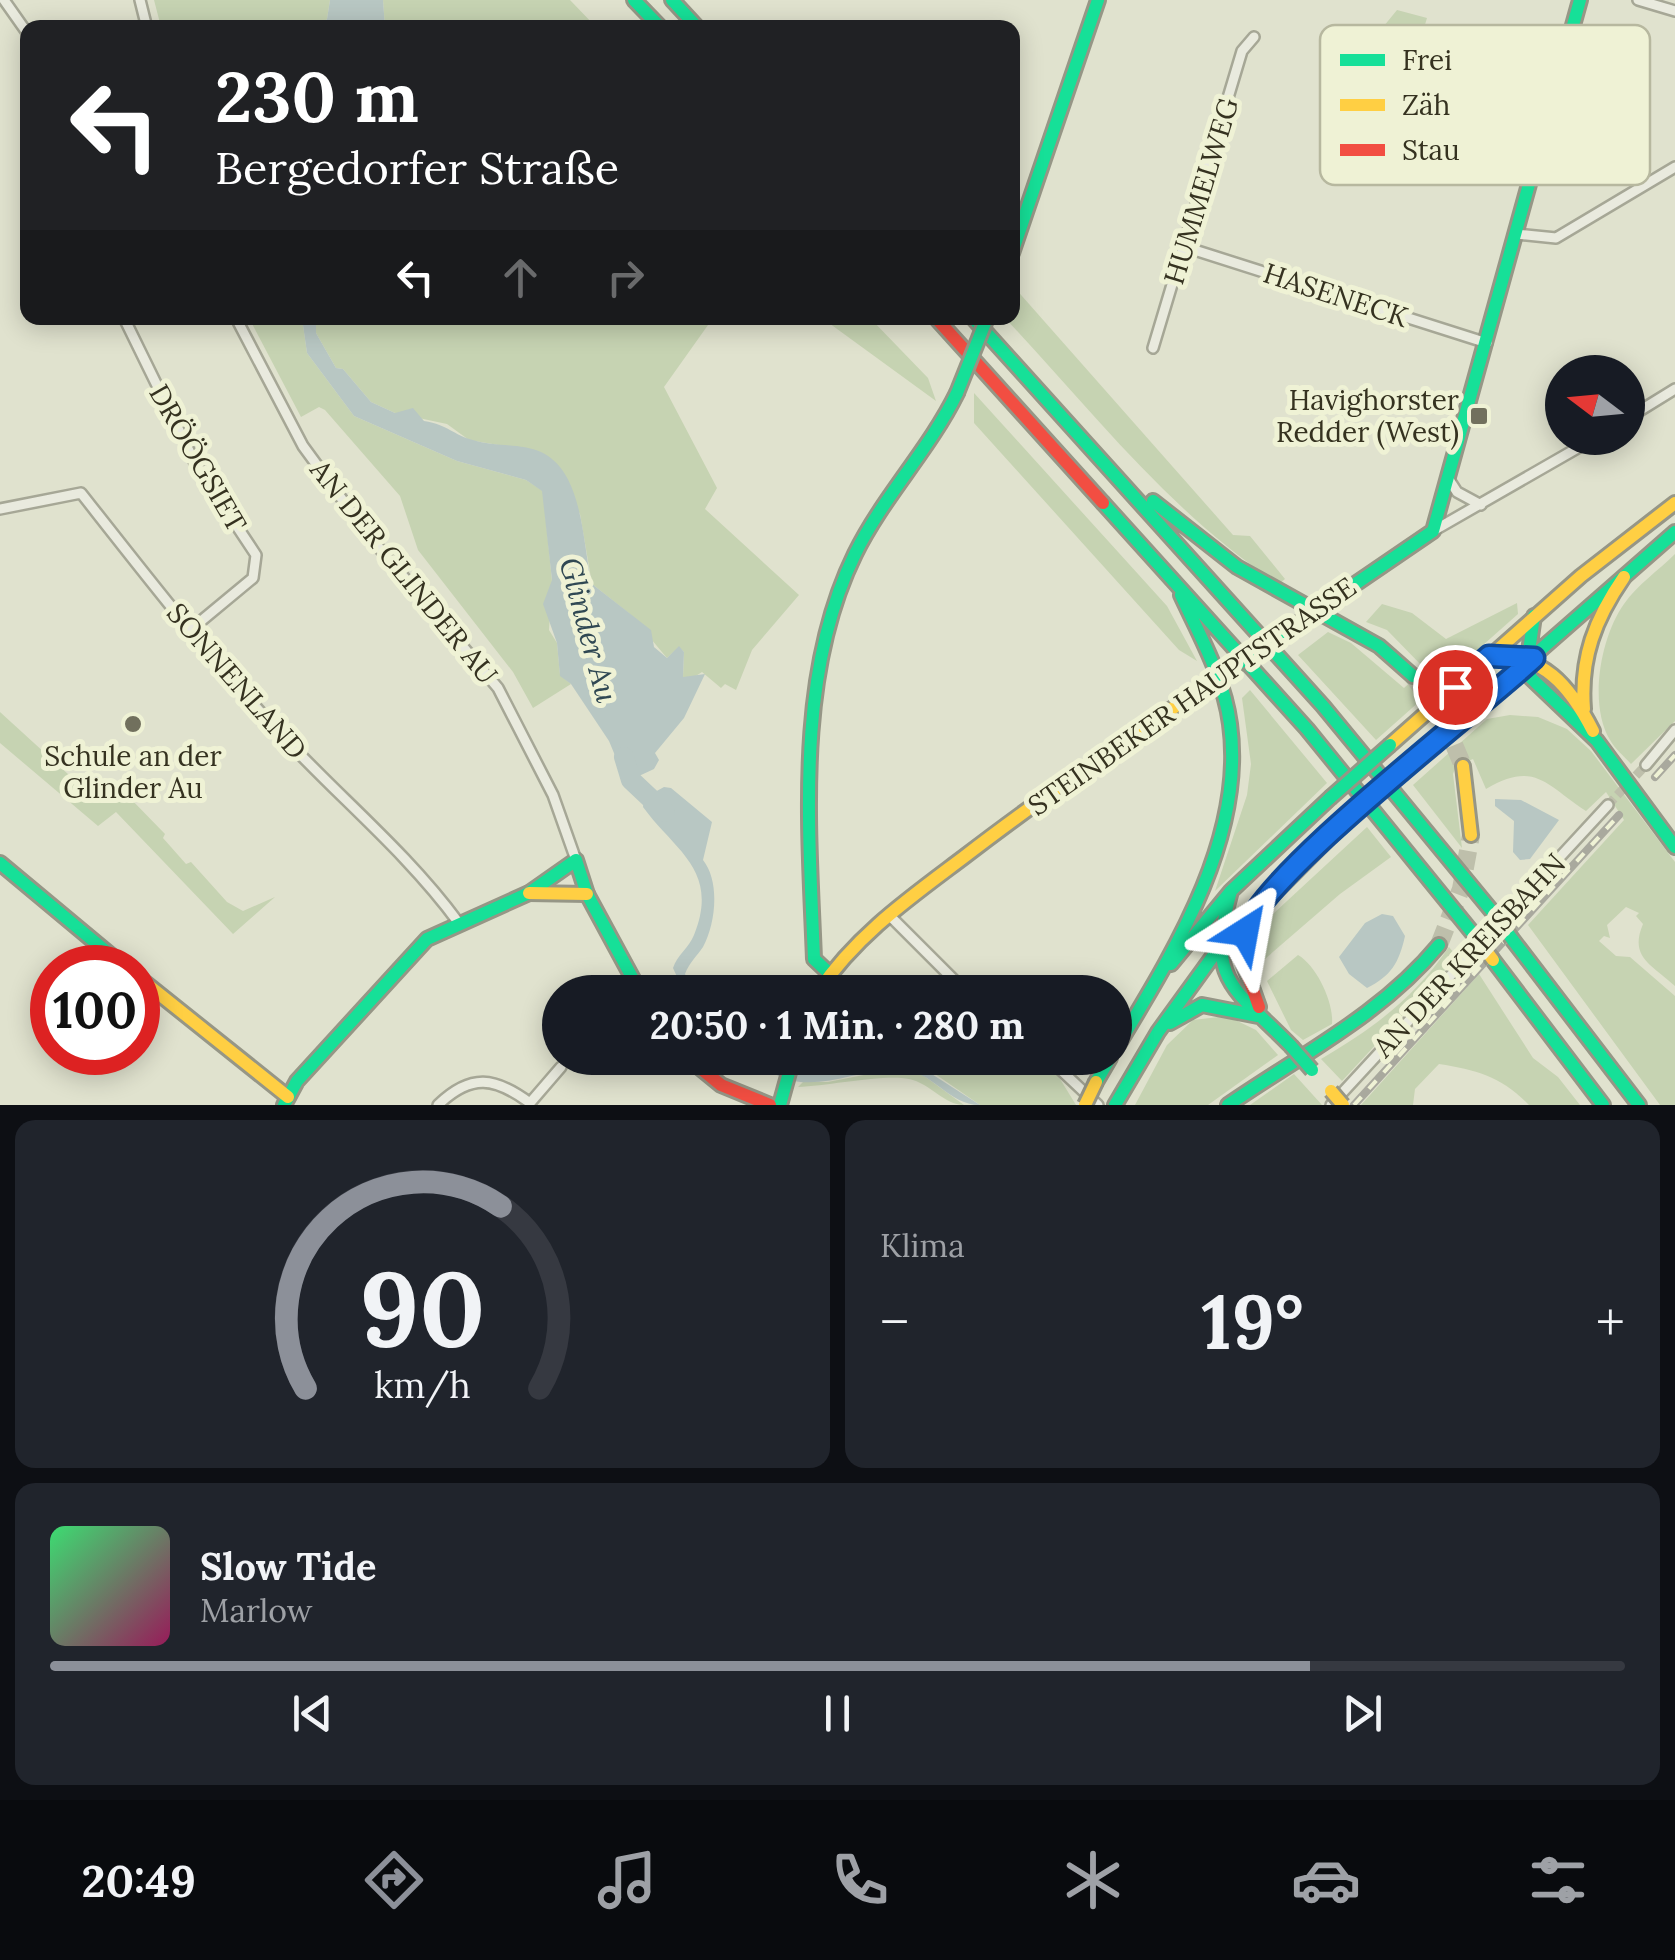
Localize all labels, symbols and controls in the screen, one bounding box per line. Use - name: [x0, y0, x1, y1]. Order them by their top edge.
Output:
- legend: [1320, 25, 1650, 185]
- text: Frei: [1402, 42, 1452, 78]
- text: 230 m: [215, 52, 419, 141]
- icon: left: [50, 60, 180, 190]
- text: Zäh: [1402, 87, 1450, 123]
- street label: HUMMELWEG: [1156, 94, 1246, 288]
- text: Stau: [1402, 132, 1460, 168]
- text: Bergedorfer Straße: [215, 139, 619, 196]
- icon: left: [388, 250, 443, 305]
- icon: ahead: [493, 250, 548, 305]
- icon: right: [598, 250, 653, 305]
- street label: HASENECK: [1259, 255, 1413, 335]
- north arrow: [1545, 355, 1645, 455]
- map controls: [1545, 355, 1645, 455]
- street label: DRÖÖGSIET: [141, 378, 255, 538]
- place label: Havighorster Redder (West): [1276, 382, 1459, 450]
- marker: Havighorster Redder (West): [1468, 405, 1490, 427]
- street label: AN DER GLINDER AU: [302, 452, 506, 692]
- water label: Glinder Au: [551, 553, 627, 706]
- street label: STEINBEKER HAUPTSTRASSE: [1021, 569, 1363, 823]
- street label: SONNENLAND: [159, 595, 315, 767]
- pin: [1413, 645, 1498, 730]
- icon: arrive: [1428, 660, 1483, 715]
- marker: Schule an der Glinder Au: [122, 713, 144, 735]
- place label: Schule an der Glinder Au: [44, 738, 222, 806]
- street label: AN DER KREISBAHN: [1365, 846, 1573, 1065]
- position arrow: [1193, 880, 1297, 984]
- speed limit sign: 100: [30, 945, 160, 1075]
- text: 20:50 · 1 Min. · 280 m: [650, 1001, 1024, 1049]
- text: Klima: [880, 1225, 965, 1266]
- text: 90: [359, 1241, 486, 1374]
- text: 19°: [1201, 1274, 1304, 1370]
- text: −: [880, 1287, 909, 1357]
- text: +: [1596, 1287, 1625, 1357]
- text: km/h: [374, 1362, 471, 1408]
- text: Slow Tide: [200, 1542, 377, 1590]
- text: Marlow: [200, 1590, 312, 1631]
- icon: previous: [285, 1686, 340, 1741]
- icon: pause: [810, 1686, 865, 1741]
- icon: next: [1335, 1686, 1390, 1741]
- icon: directions: [359, 1845, 429, 1915]
- icon: music: [592, 1845, 662, 1915]
- icon: phone: [825, 1845, 895, 1915]
- icon: climate: [1058, 1845, 1128, 1915]
- icon: car: [1291, 1845, 1361, 1915]
- icon: filters: [1523, 1845, 1593, 1915]
- text: 20:49: [81, 1852, 196, 1909]

